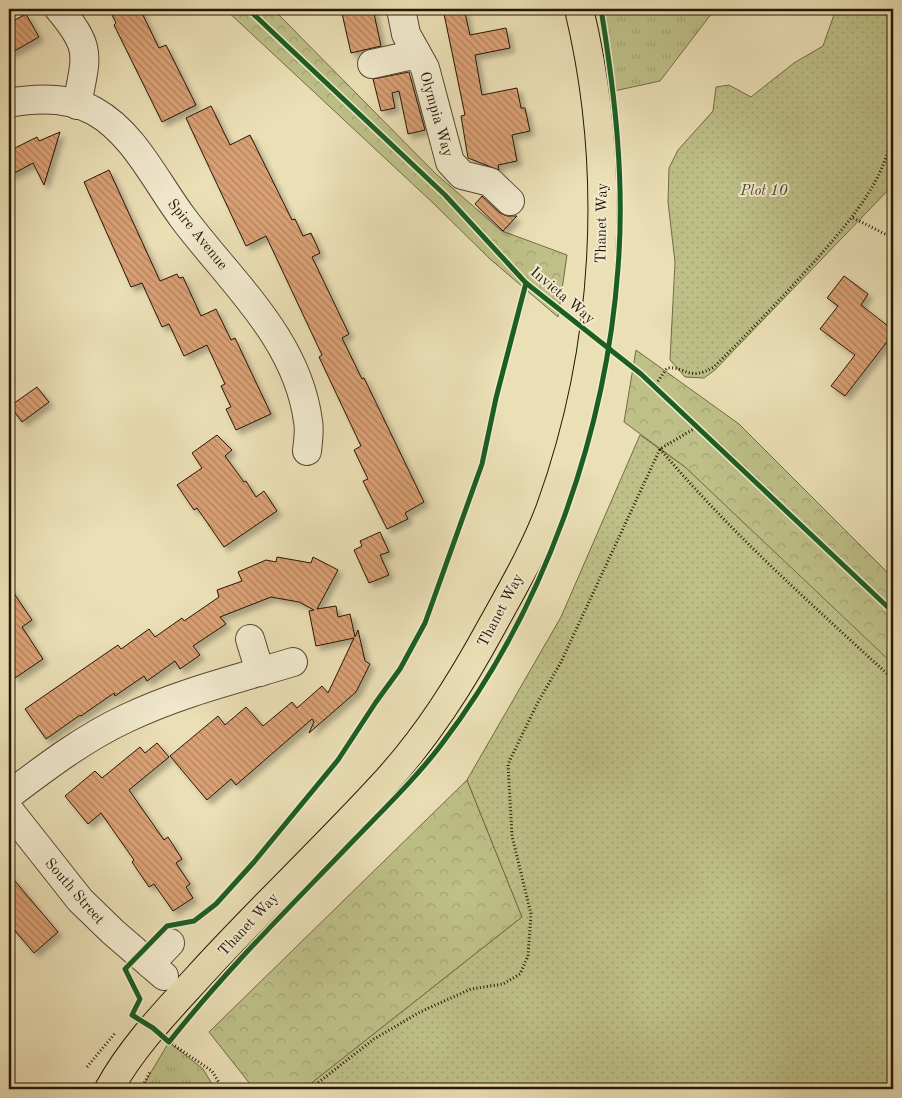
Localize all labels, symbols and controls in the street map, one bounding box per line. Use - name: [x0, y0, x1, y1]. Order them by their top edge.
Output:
- street label: Olympia Way: [416, 70, 455, 159]
- street label: Thanet Way: [594, 183, 611, 263]
- park label: Plot 10: [739, 184, 788, 199]
- street label: Spire Avenue: [164, 197, 230, 273]
- street label: Invicta Way: [527, 265, 597, 327]
- street label: Thanet Way: [476, 572, 527, 650]
- street label: South Street: [41, 856, 106, 928]
- street label: Thanet Way: [216, 890, 282, 960]

